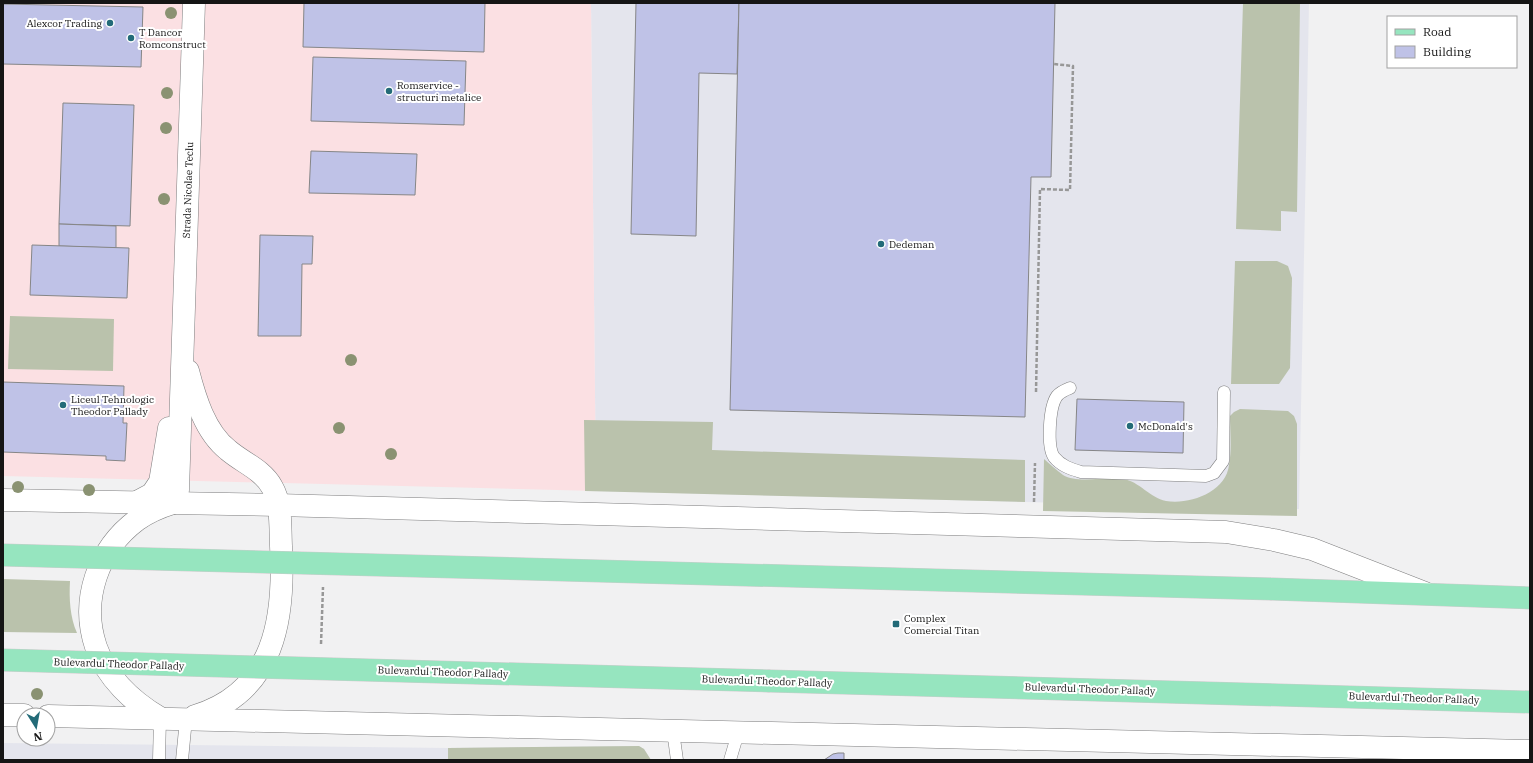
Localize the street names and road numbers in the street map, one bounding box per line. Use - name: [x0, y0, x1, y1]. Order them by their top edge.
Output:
- street label: Strada Nicolae Teclu: [180, 141, 196, 239]
- street label: Bulevardul Theodor Pallady: [54, 655, 185, 673]
- street label: Bulevardul Theodor Pallady: [378, 663, 509, 681]
- street label: Bulevardul Theodor Pallady: [702, 672, 833, 690]
- street label: Bulevardul Theodor Pallady: [1025, 680, 1156, 698]
- street label: Bulevardul Theodor Pallady: [1349, 689, 1480, 707]

